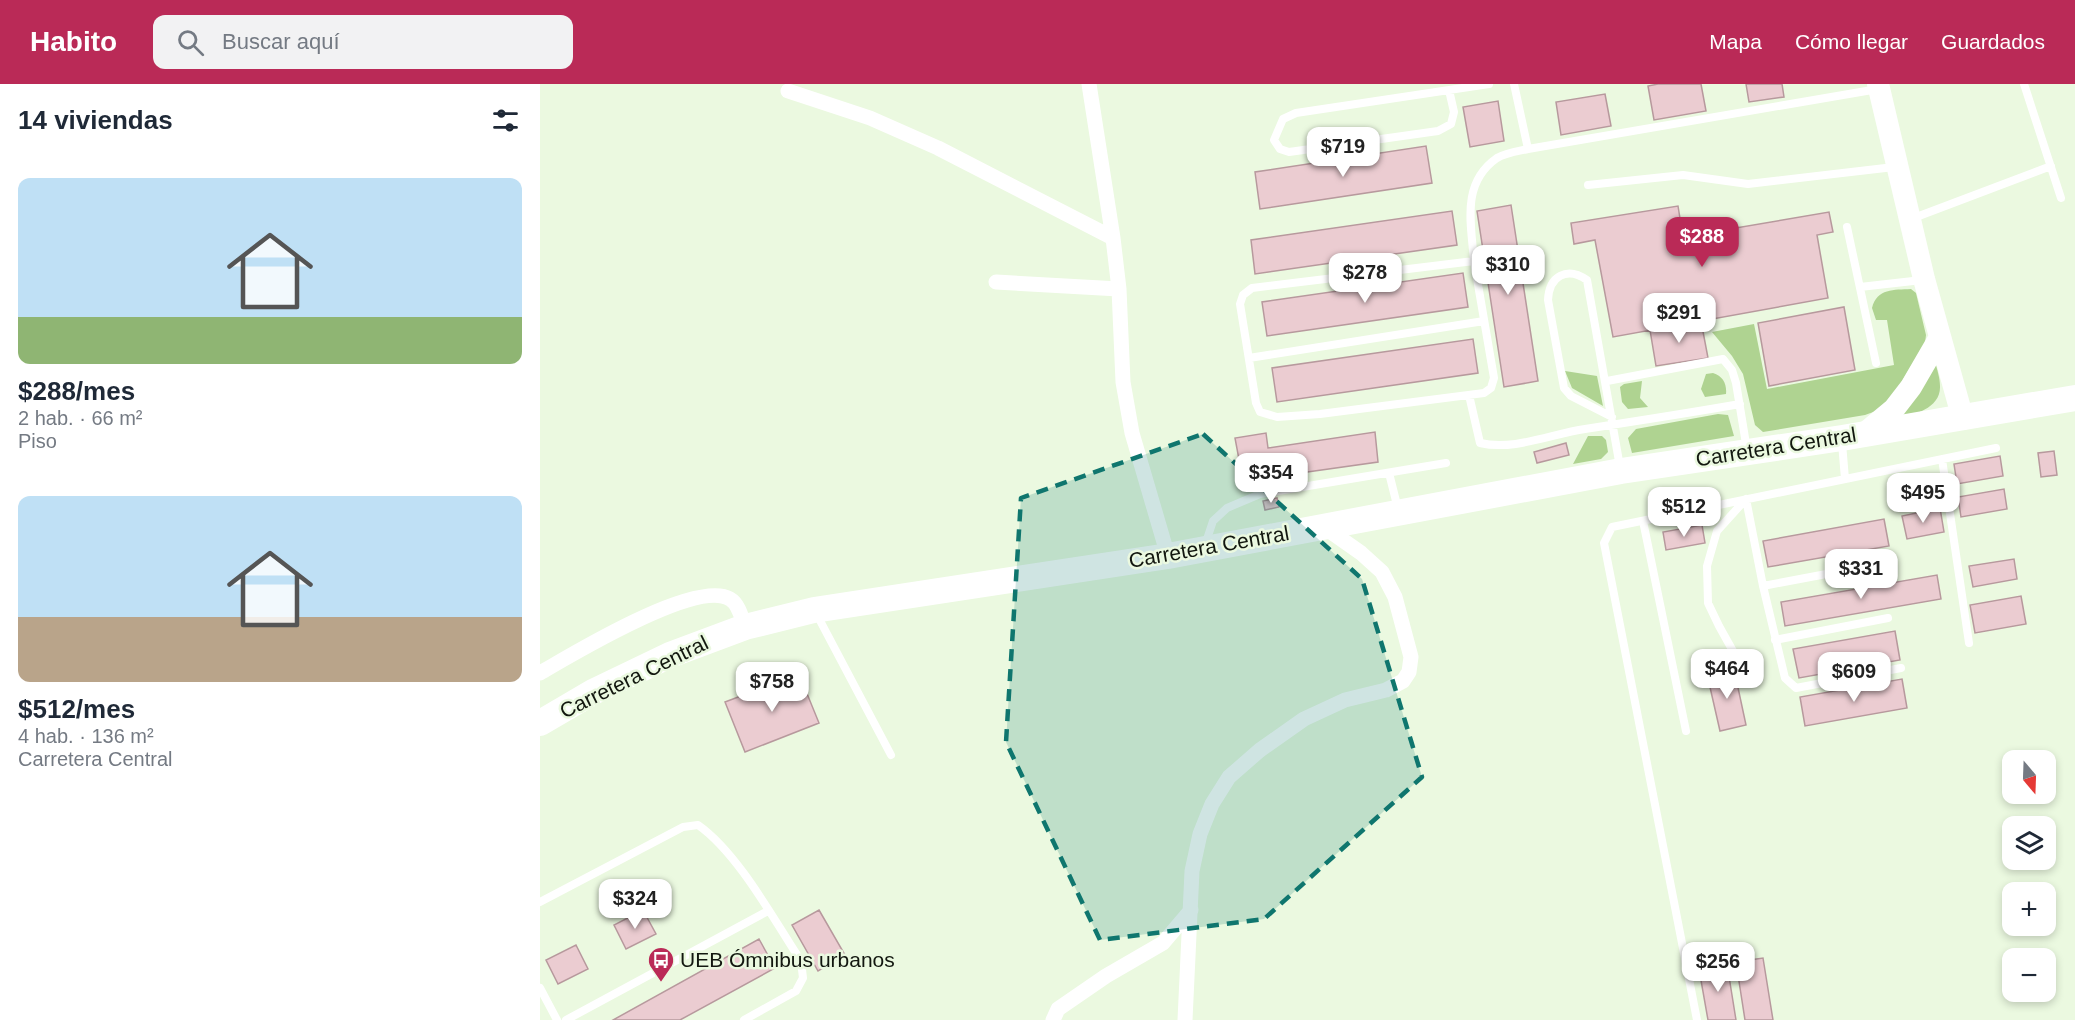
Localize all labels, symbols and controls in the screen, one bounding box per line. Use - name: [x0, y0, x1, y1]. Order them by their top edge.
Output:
- search box: [153, 15, 573, 69]
- text: Habito: [30, 26, 117, 57]
- icon: search: [174, 26, 207, 59]
- text: Buscar aquí: [222, 29, 340, 54]
- text: Mapa: [1709, 30, 1762, 53]
- text: Cómo llegar: [1795, 30, 1908, 53]
- text: Guardados: [1941, 30, 2045, 53]
- icon: filters: [489, 104, 522, 137]
- text: 14 viviendas: [18, 105, 173, 135]
- pin: $719: [1307, 127, 1379, 178]
- text: $719: [1321, 135, 1365, 157]
- icon: home: [216, 217, 324, 325]
- pin: $288: [1666, 217, 1738, 268]
- text: $288: [1680, 225, 1724, 247]
- pin: $310: [1472, 245, 1544, 296]
- pin: $278: [1329, 253, 1401, 304]
- text: $310: [1486, 253, 1530, 275]
- text: $278: [1343, 261, 1387, 283]
- pin: $291: [1643, 293, 1715, 344]
- text: $291: [1657, 301, 1701, 323]
- text: $288/mes: [18, 376, 135, 406]
- text: 2 hab. · 66 m²: [18, 407, 143, 429]
- street label: Carretera Central: [1694, 422, 1858, 471]
- text: Piso: [18, 430, 57, 452]
- pin: $354: [1235, 453, 1307, 504]
- text: $354: [1249, 461, 1293, 483]
- pin: $495: [1887, 473, 1959, 524]
- text: $495: [1901, 481, 1945, 503]
- pin: $512: [1648, 487, 1720, 538]
- text: $512: [1662, 495, 1706, 517]
- street label: Carretera Central: [1127, 521, 1291, 572]
- icon: home: [216, 535, 324, 643]
- pin: $331: [1825, 549, 1897, 600]
- text: $331: [1839, 557, 1883, 579]
- street label: Carretera Central: [556, 631, 712, 722]
- pin: $464: [1691, 649, 1763, 700]
- pin: $609: [1818, 652, 1890, 703]
- text: $464: [1705, 657, 1749, 679]
- text: $609: [1832, 660, 1876, 682]
- pin: $758: [736, 662, 808, 713]
- text: $758: [750, 670, 794, 692]
- text: $512/mes: [18, 694, 135, 724]
- text: 4 hab. · 136 m²: [18, 725, 154, 747]
- text: Carretera Central: [18, 748, 173, 770]
- north arrow: [2002, 750, 2056, 804]
- map controls: [2002, 750, 2056, 1002]
- button: layers: [2002, 816, 2056, 870]
- pin: $324: [599, 879, 671, 930]
- button: +: [2002, 882, 2056, 936]
- text: $324: [613, 887, 657, 909]
- pin: $256: [1682, 942, 1754, 993]
- bus stop icon: UEB Ómnibus urbanos: [646, 945, 676, 983]
- place label: UEB Ómnibus urbanos: [680, 948, 895, 971]
- button: −: [2002, 948, 2056, 1002]
- text: $256: [1696, 950, 1740, 972]

